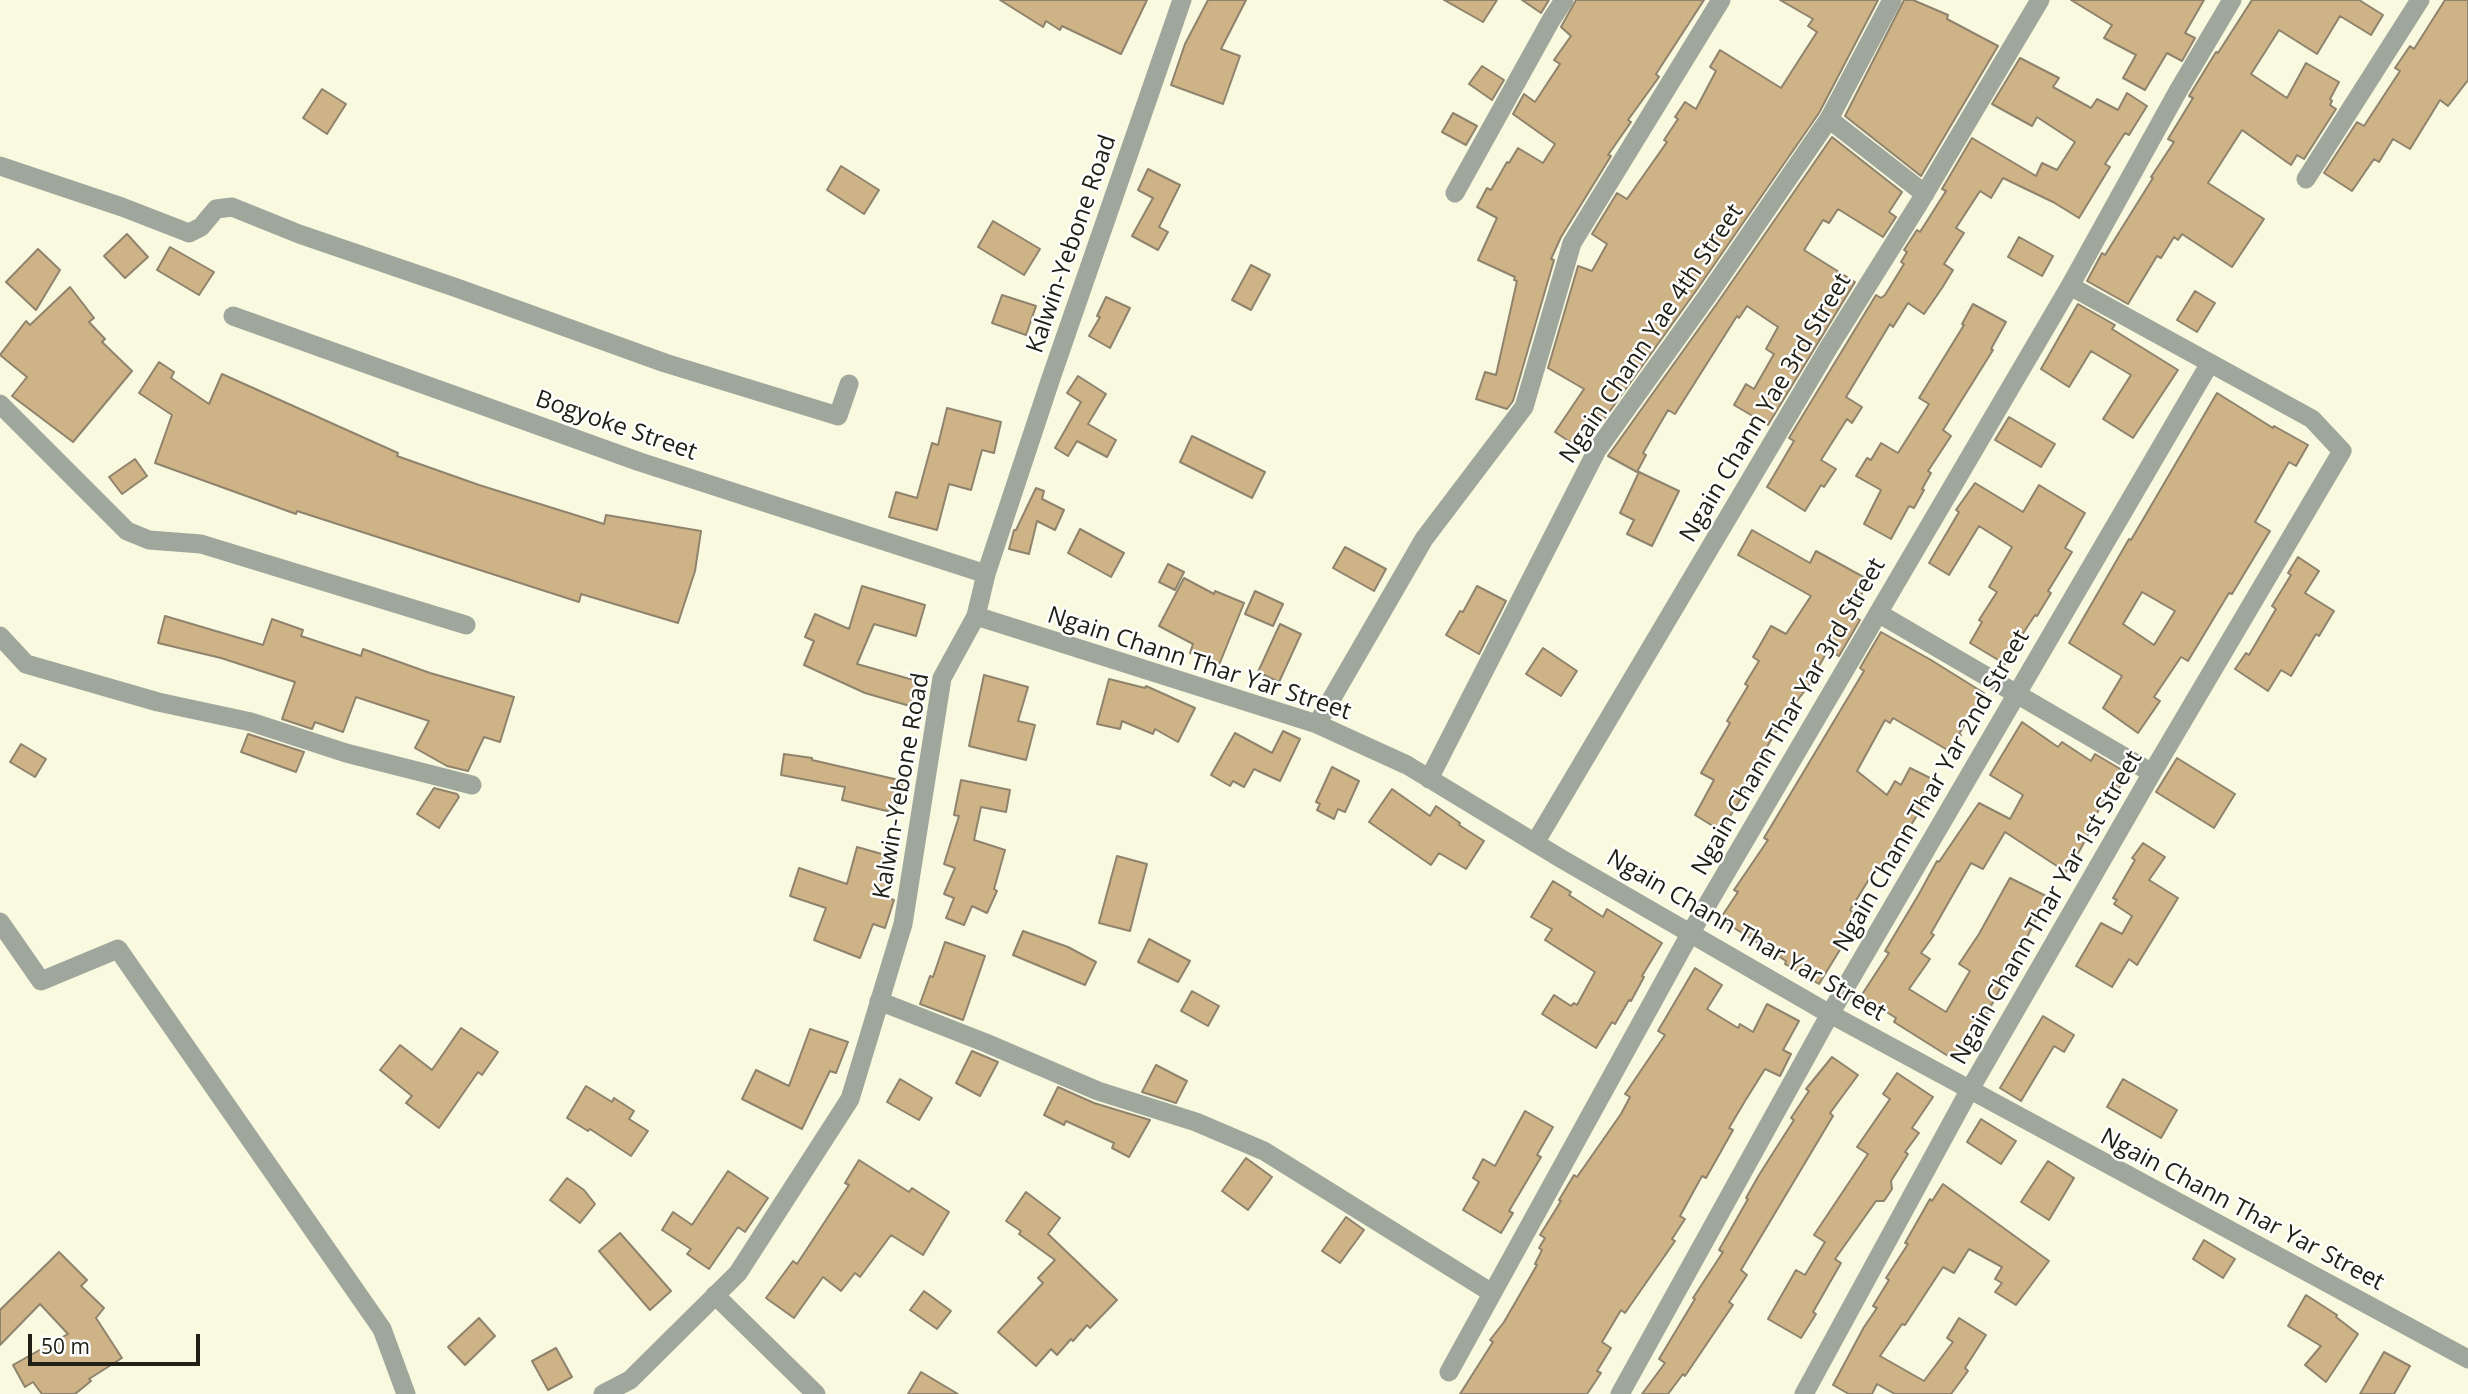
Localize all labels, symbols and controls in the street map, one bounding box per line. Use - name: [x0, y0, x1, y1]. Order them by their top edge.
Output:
- street label: Kalwin-Yebone Road: [1021, 131, 1123, 357]
- street label: Ngain Chann Yae 4th Street: [1554, 199, 1750, 469]
- street label: Ngain Chann Yae 3rd Street: [1674, 268, 1858, 548]
- street label: Bogyoke Street: [532, 385, 700, 467]
- street label: Ngain Chann Thar Yar 3rd Street: [1686, 553, 1892, 881]
- street label: Ngain Chann Thar Yar Street: [1044, 601, 1354, 727]
- street label: Ngain Chann Thar Yar 2nd Street: [1828, 625, 2036, 957]
- street label: Kalwin-Yebone Road: [868, 671, 936, 901]
- street label: Ngain Chann Thar Yar 1st Street: [1945, 746, 2149, 1070]
- street label: Ngain Chann Thar Yar Street: [1601, 844, 1891, 1028]
- street label: Ngain Chann Thar Yar Street: [2095, 1123, 2389, 1297]
- scale bar: [32, 1320, 203, 1364]
- text: 50 m: [41, 1332, 90, 1360]

